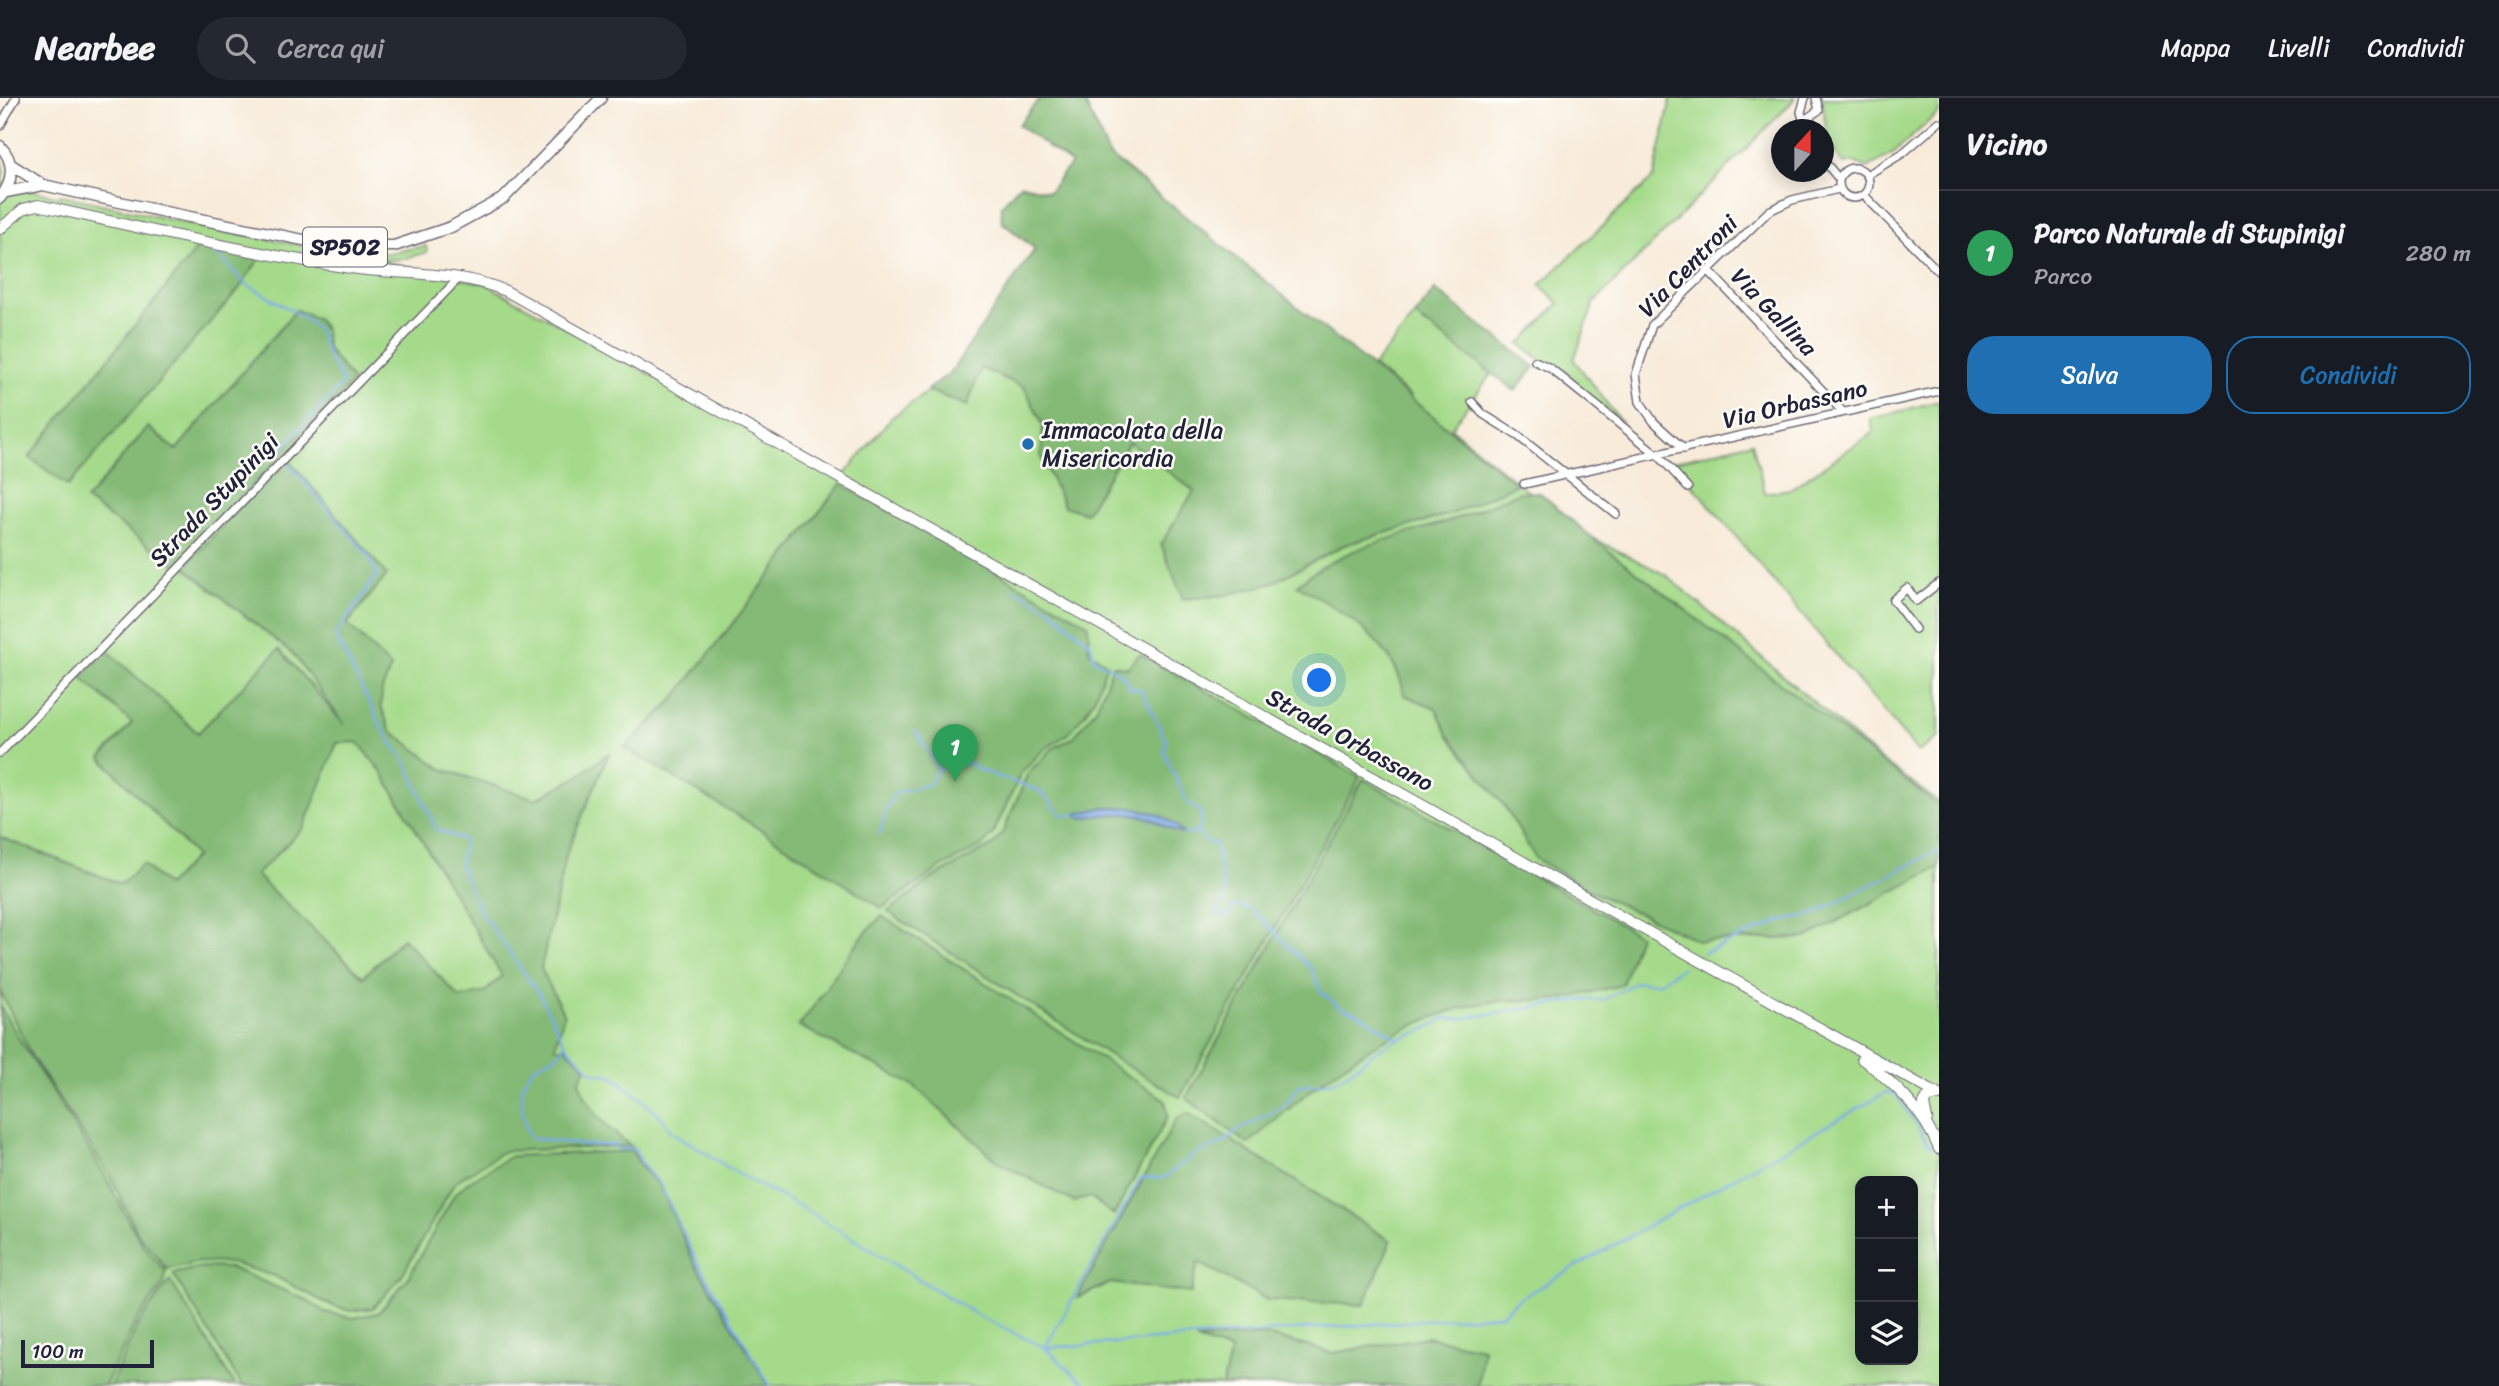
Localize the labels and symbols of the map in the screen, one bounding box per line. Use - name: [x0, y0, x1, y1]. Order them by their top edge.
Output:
- north arrow: [1771, 119, 1834, 182]
- street label: Via Centroni: [1627, 203, 1749, 328]
- road number: SP502: [303, 228, 387, 266]
- street label: Via Gallina: [1720, 257, 1829, 367]
- street label: Via Orbassano: [1718, 367, 1872, 441]
- place label: Immacolata della Misericordia: [1041, 409, 1223, 479]
- street label: Strada Stupinigi: [138, 422, 290, 577]
- marker: Immacolata della Misericordia: [1020, 436, 1036, 452]
- your location: [1302, 663, 1336, 697]
- street label: Strada Orbassano: [1258, 676, 1442, 804]
- pin: 1: [932, 724, 978, 782]
- scale bar: [21, 1337, 154, 1369]

